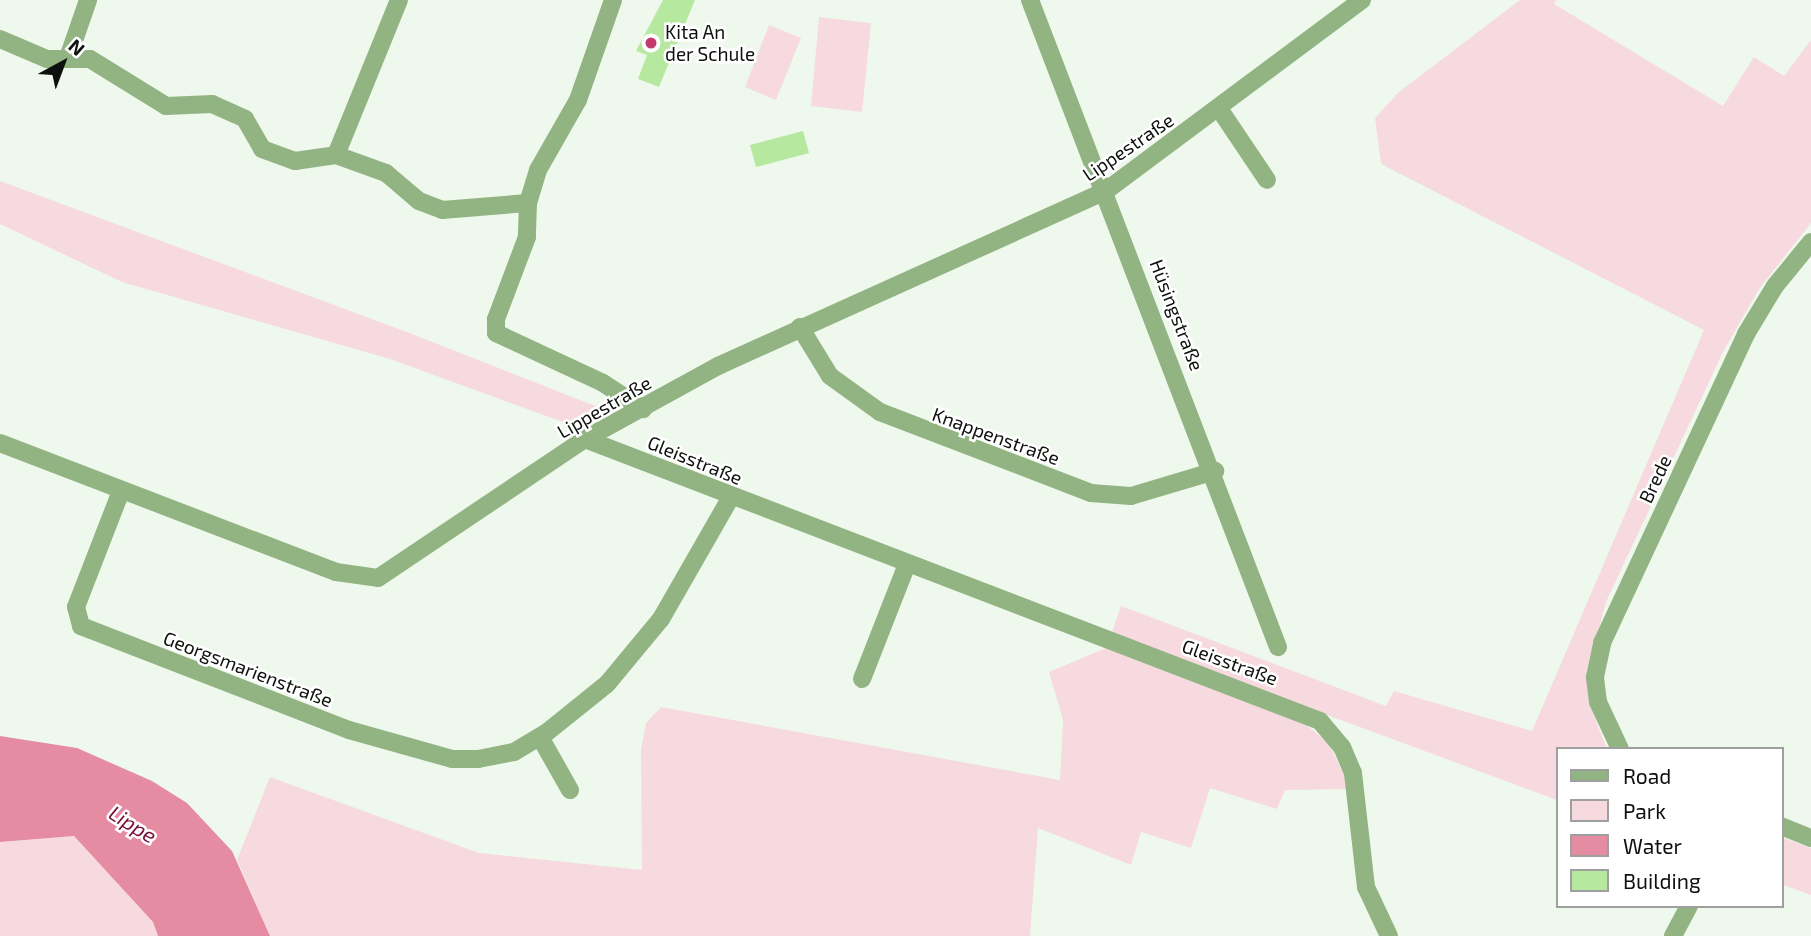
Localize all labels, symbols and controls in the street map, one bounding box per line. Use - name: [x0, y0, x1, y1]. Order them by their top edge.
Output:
- place label: Kita An der Schule: [665, 21, 756, 65]
- north arrow: [28, 28, 98, 98]
- text: N: [64, 34, 90, 60]
- marker: Kita An der Schule: [643, 35, 659, 51]
- street label: Lippestraße: [1078, 108, 1178, 186]
- street label: Hüsingstraße: [1145, 256, 1209, 374]
- street label: Lippestraße: [553, 371, 655, 443]
- street label: Knappenstraße: [929, 402, 1063, 470]
- street label: Gleisstraße: [644, 431, 746, 489]
- street label: Brede: [1634, 451, 1676, 507]
- street label: Georgsmarienstraße: [160, 626, 336, 712]
- street label: Gleisstraße: [1179, 634, 1281, 690]
- legend: [1556, 747, 1783, 908]
- text: Road: [1623, 763, 1671, 788]
- text: Park: [1623, 798, 1666, 823]
- water label: Lippe: [105, 800, 161, 848]
- text: Water: [1623, 833, 1682, 858]
- text: Building: [1623, 868, 1701, 893]

